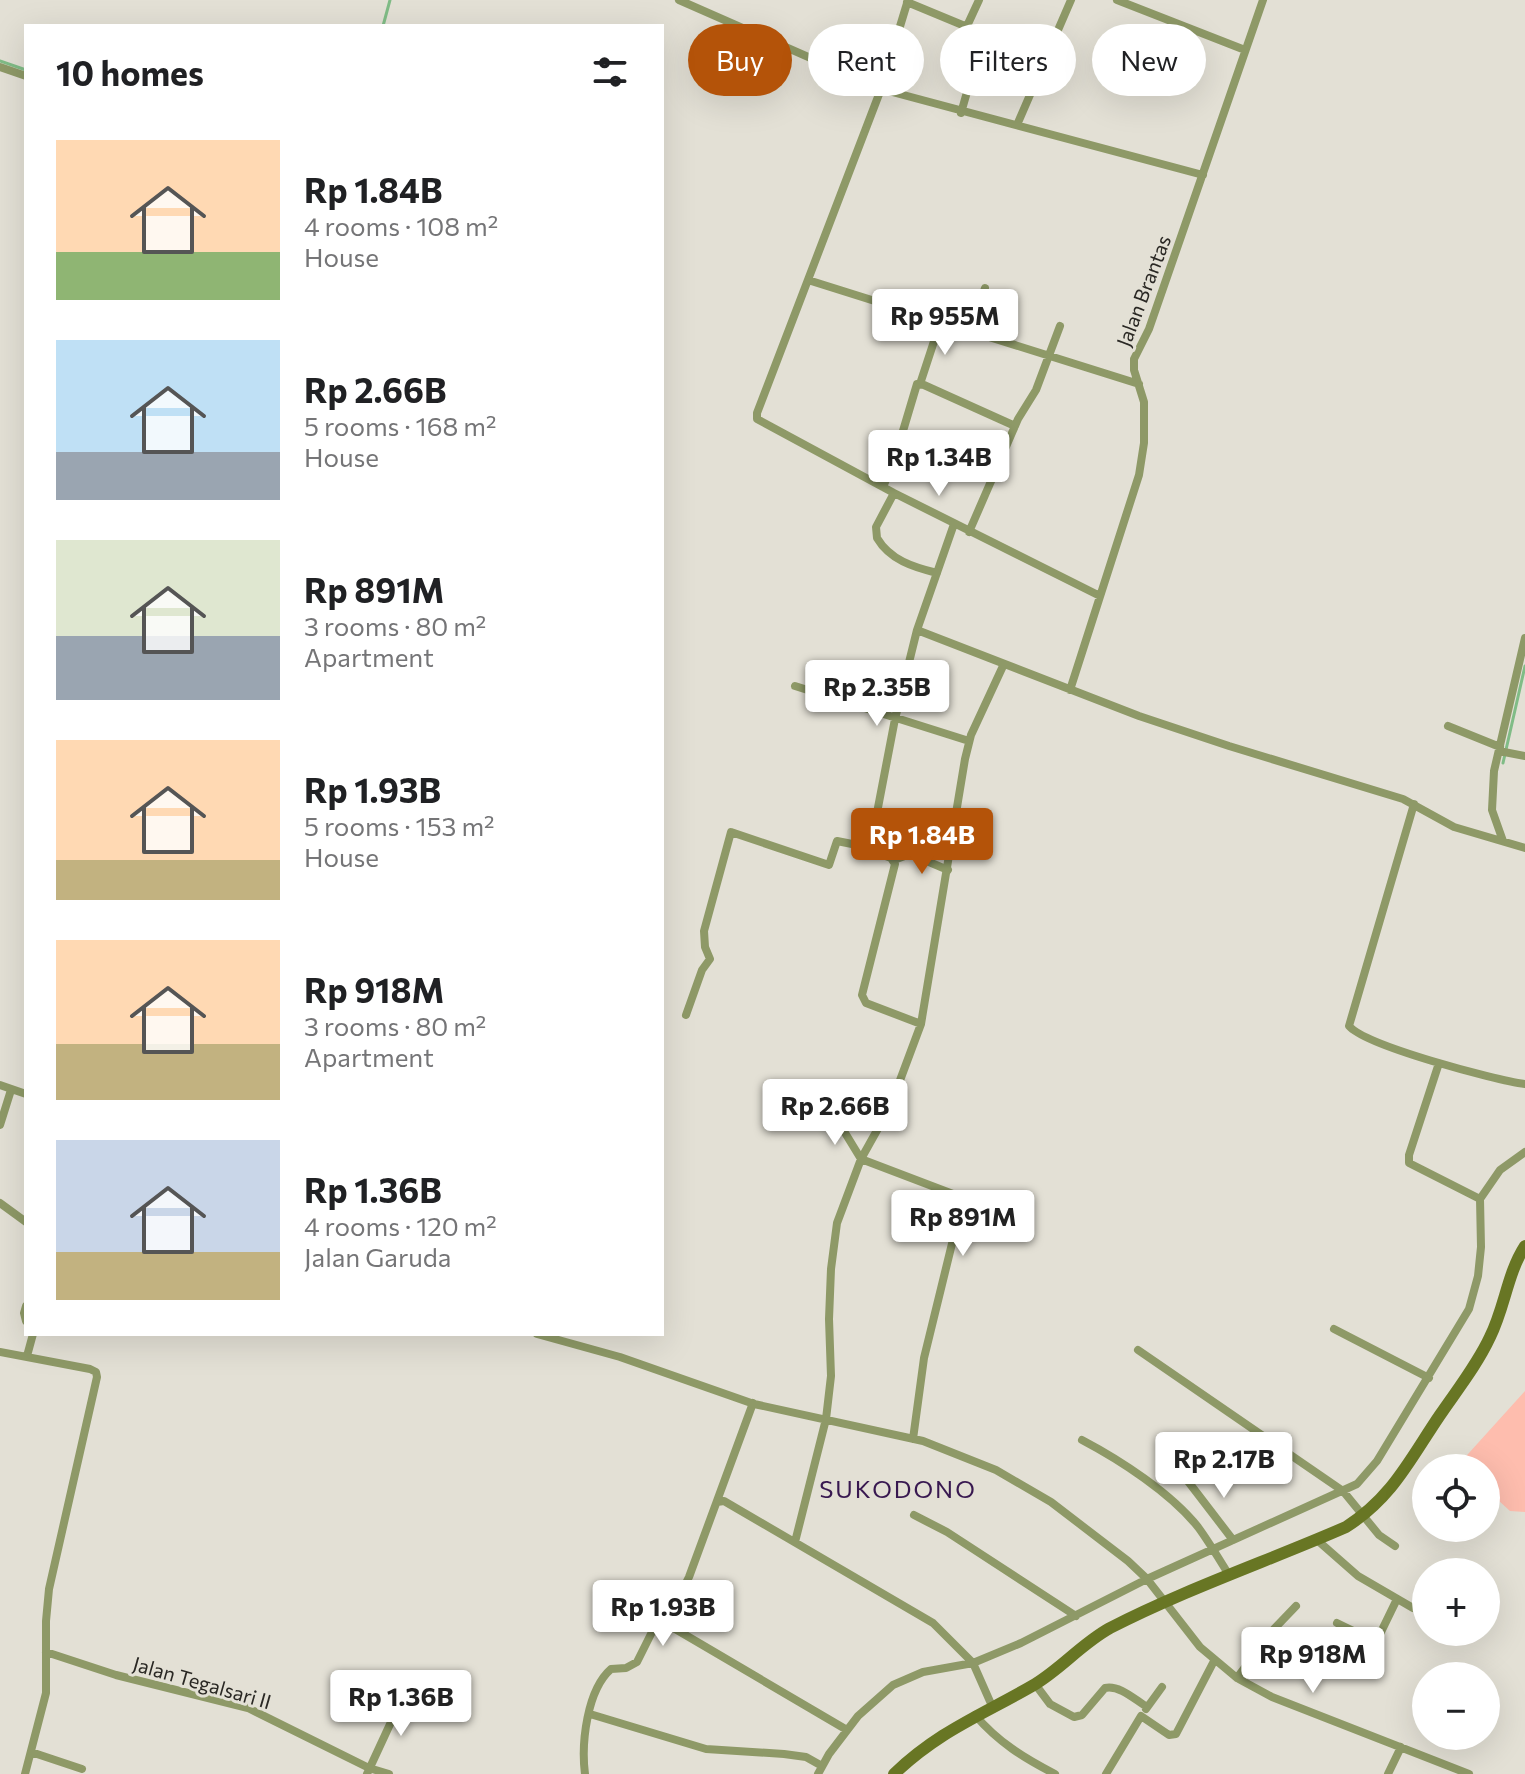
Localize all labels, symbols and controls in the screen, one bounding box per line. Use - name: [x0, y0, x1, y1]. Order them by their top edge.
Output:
- chip: Buy: [688, 24, 792, 96]
- chip: Rent: [808, 24, 924, 96]
- chip: Filters: [940, 24, 1076, 96]
- chip: New: [1092, 24, 1206, 96]
- icon: filters: [588, 50, 632, 94]
- text: 10 homes: [56, 51, 204, 93]
- text: Rp 1.84B: [304, 168, 442, 210]
- icon: home: [120, 172, 216, 268]
- text: 4 rooms · 108 m²: [304, 210, 498, 241]
- street label: Jalan Brantas: [1111, 231, 1175, 350]
- text: House: [304, 241, 379, 272]
- pin: Rp 955M: [871, 289, 1019, 357]
- text: Rp 955M: [890, 299, 1000, 330]
- text: Rp 2.66B: [304, 368, 446, 410]
- icon: home: [120, 372, 216, 468]
- text: 5 rooms · 168 m²: [304, 410, 496, 441]
- pin: Rp 1.34B: [856, 430, 1022, 498]
- text: Rp 1.34B: [886, 440, 992, 471]
- text: House: [304, 441, 379, 472]
- text: Rp 891M: [304, 568, 444, 610]
- icon: home: [120, 572, 216, 668]
- text: 3 rooms · 80 m²: [304, 610, 486, 641]
- text: Apartment: [304, 641, 434, 672]
- pin: Rp 2.35B: [794, 660, 960, 728]
- text: Rp 2.35B: [823, 670, 931, 701]
- text: Rp 1.93B: [304, 768, 441, 810]
- icon: home: [120, 772, 216, 868]
- pin: Rp 1.84B: [839, 808, 1005, 876]
- text: 5 rooms · 153 m²: [304, 810, 495, 841]
- text: Rp 1.84B: [869, 818, 975, 849]
- text: House: [304, 841, 379, 872]
- text: Rp 918M: [304, 968, 444, 1010]
- icon: home: [120, 972, 216, 1068]
- text: 3 rooms · 80 m²: [304, 1010, 486, 1041]
- text: Apartment: [304, 1041, 434, 1072]
- pin: Rp 2.66B: [752, 1079, 918, 1147]
- text: Rp 2.66B: [781, 1089, 889, 1120]
- text: Rp 1.36B: [304, 1168, 442, 1210]
- icon: home: [120, 1172, 216, 1268]
- pin: Rp 891M: [889, 1190, 1037, 1258]
- text: Rp 891M: [909, 1200, 1017, 1231]
- text: 4 rooms · 120 m²: [304, 1210, 497, 1241]
- text: Jalan Garuda: [304, 1241, 451, 1272]
- pin: Rp 2.17B: [1141, 1432, 1307, 1500]
- text: Rp 2.17B: [1173, 1442, 1275, 1473]
- map controls: [1412, 1454, 1500, 1750]
- button: locate: [1412, 1454, 1500, 1542]
- district label: SUKODONO: [819, 1474, 977, 1503]
- button: +: [1412, 1558, 1500, 1646]
- pin: Rp 1.93B: [580, 1580, 746, 1648]
- text: Rp 1.93B: [611, 1590, 715, 1621]
- pin: Rp 918M: [1239, 1627, 1387, 1695]
- text: Rp 918M: [1259, 1637, 1367, 1668]
- street label: Jalan Tegalsari II: [130, 1651, 274, 1713]
- button: −: [1412, 1662, 1500, 1750]
- pin: Rp 1.36B: [318, 1670, 484, 1738]
- text: Rp 1.36B: [348, 1680, 454, 1711]

